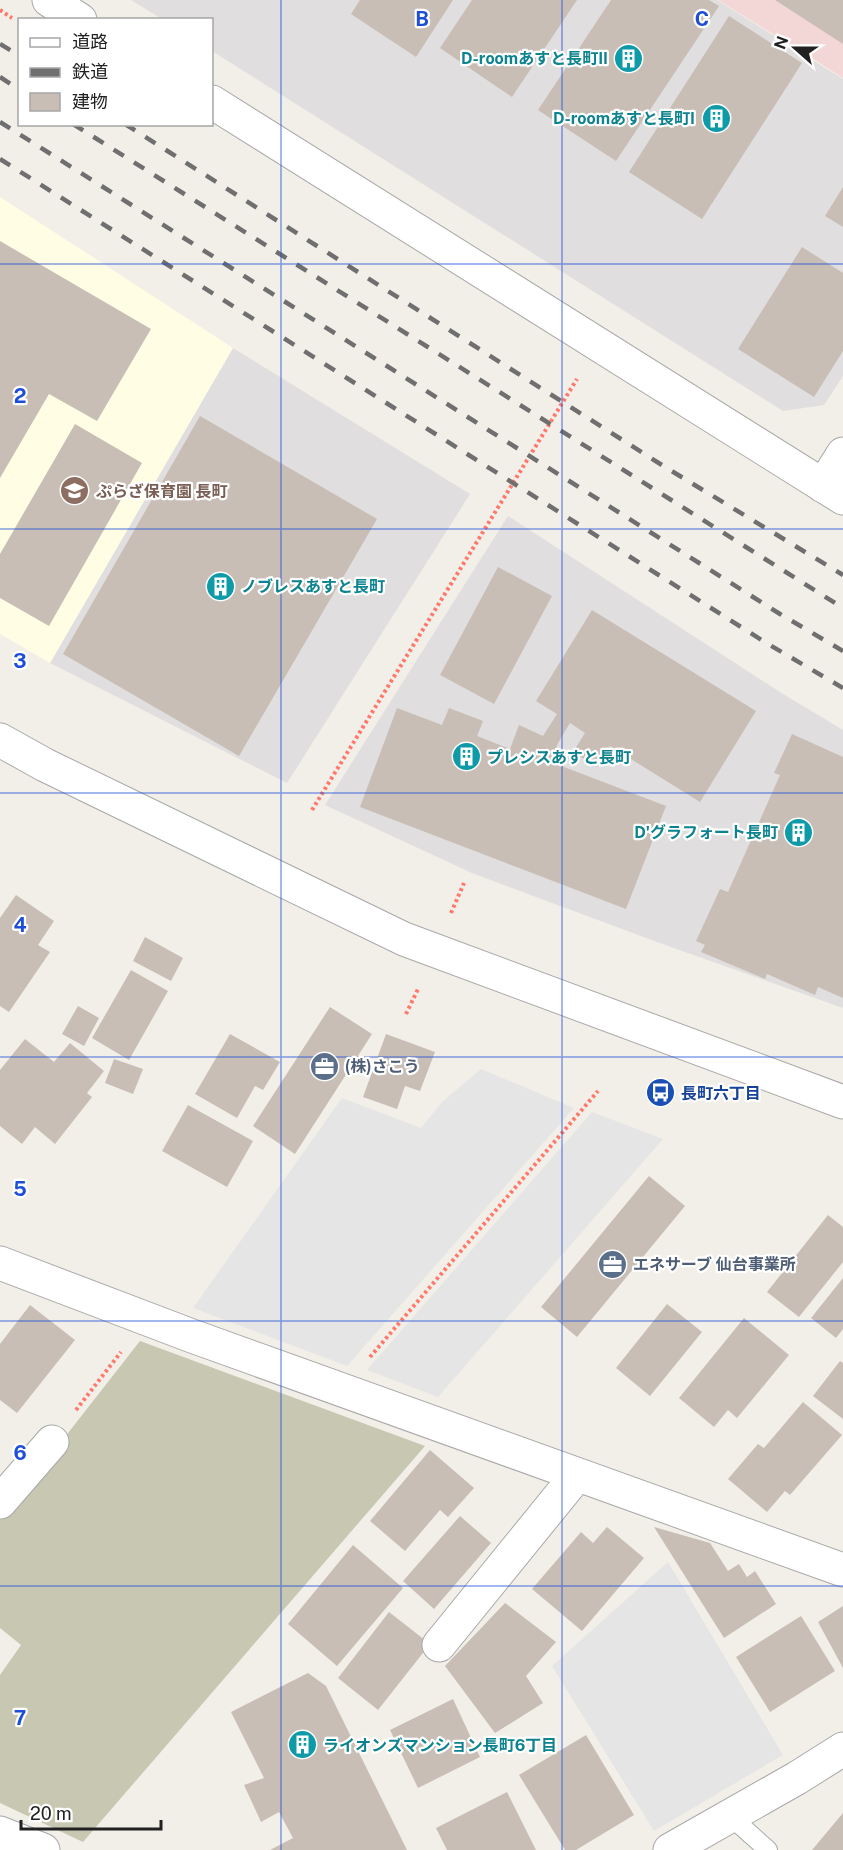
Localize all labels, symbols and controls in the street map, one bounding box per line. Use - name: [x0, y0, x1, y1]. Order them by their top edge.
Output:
- text: B: [415, 7, 429, 31]
- text: C: [695, 7, 709, 31]
- legend: [18, 18, 213, 126]
- north arrow: [765, 18, 825, 78]
- text: 道路: [72, 31, 108, 52]
- text: N: [770, 34, 793, 52]
- building icon: D-roomあすと長町II: [613, 42, 645, 74]
- place label: D-roomあすと長町II: [461, 49, 608, 68]
- text: 鉄道: [72, 61, 108, 82]
- text: 建物: [72, 91, 108, 112]
- building icon: D-roomあすと長町I: [700, 102, 732, 134]
- place label: D-roomあすと長町I: [553, 109, 695, 128]
- text: 2: [14, 384, 26, 408]
- school or university icon: ぷらざ保育園 長町: [59, 475, 91, 507]
- place label: ぷらざ保育園 長町: [96, 482, 228, 501]
- building icon: ノブレスあすと長町: [204, 570, 236, 602]
- place label: ノブレスあすと長町: [241, 577, 385, 596]
- text: 3: [13, 649, 27, 673]
- building icon: プレシスあすと長町: [450, 741, 482, 773]
- place label: プレシスあすと長町: [487, 748, 631, 767]
- building icon: D'グラフォート長町: [783, 816, 815, 848]
- place label: D'グラフォート長町: [634, 823, 778, 842]
- text: 4: [13, 913, 27, 937]
- office icon: (株)さこう: [308, 1050, 340, 1082]
- place label: (株)さこう: [345, 1057, 420, 1076]
- bus stop icon: 長町六丁目: [644, 1077, 676, 1109]
- place label: 長町六丁目: [681, 1084, 761, 1103]
- text: 5: [13, 1177, 27, 1201]
- office icon: エネサーブ 仙台事業所: [596, 1248, 628, 1280]
- place label: エネサーブ 仙台事業所: [633, 1255, 796, 1274]
- text: 6: [13, 1441, 27, 1465]
- text: 7: [14, 1706, 26, 1730]
- building icon: ライオンズマンション長町6丁目: [286, 1729, 318, 1761]
- place label: ライオンズマンション長町6丁目: [323, 1736, 557, 1755]
- scale bar: [21, 1793, 160, 1831]
- text: 20 m: [30, 1803, 72, 1824]

